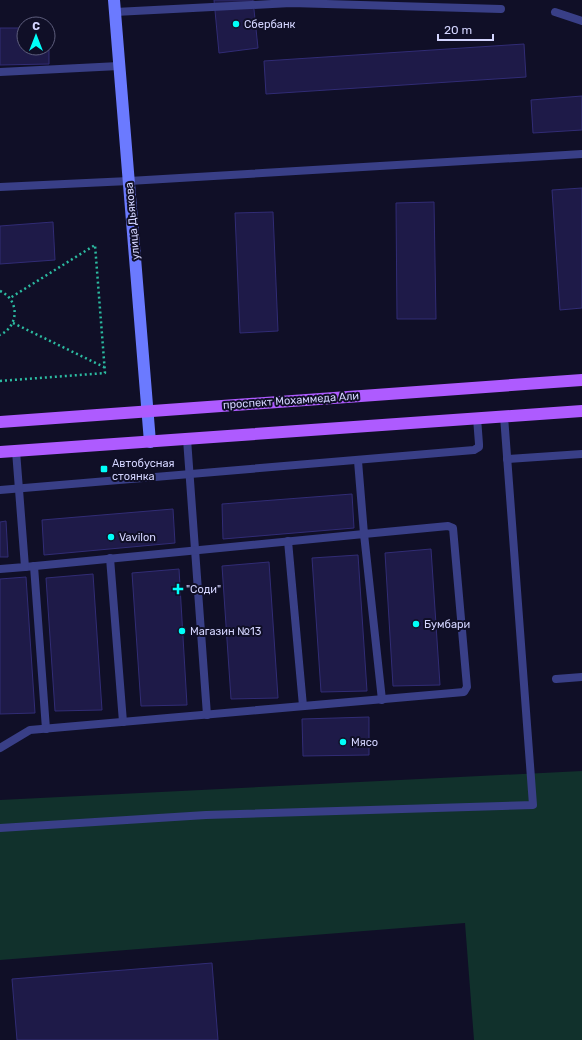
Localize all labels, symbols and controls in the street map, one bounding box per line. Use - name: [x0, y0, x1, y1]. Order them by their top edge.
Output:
- north arrow: [16, 16, 56, 56]
- scale bar: [438, 16, 493, 42]
- place label: Сбербанк: [244, 18, 296, 31]
- marker: Сбербанк: [231, 19, 241, 29]
- text: С: [32, 20, 40, 33]
- text: 20 m: [444, 23, 472, 37]
- street label: улица Дьякова: [123, 182, 142, 260]
- street label: проспект Мохаммеда Али: [223, 389, 360, 412]
- place label: Автобусная стоянка: [112, 457, 175, 483]
- marker: Автобусная стоянка: [99, 464, 109, 474]
- place label: Vavilon: [119, 531, 156, 544]
- marker: Vavilon: [106, 532, 116, 542]
- place label: "Соди": [186, 583, 221, 596]
- marker: "Соди": [173, 584, 183, 594]
- place label: Бумбари: [424, 618, 470, 631]
- marker: Бумбари: [411, 619, 421, 629]
- place label: Магазин №13: [190, 625, 262, 638]
- marker: Магазин №13: [177, 626, 187, 636]
- place label: Мясо: [351, 736, 378, 749]
- marker: Мясо: [338, 737, 348, 747]

